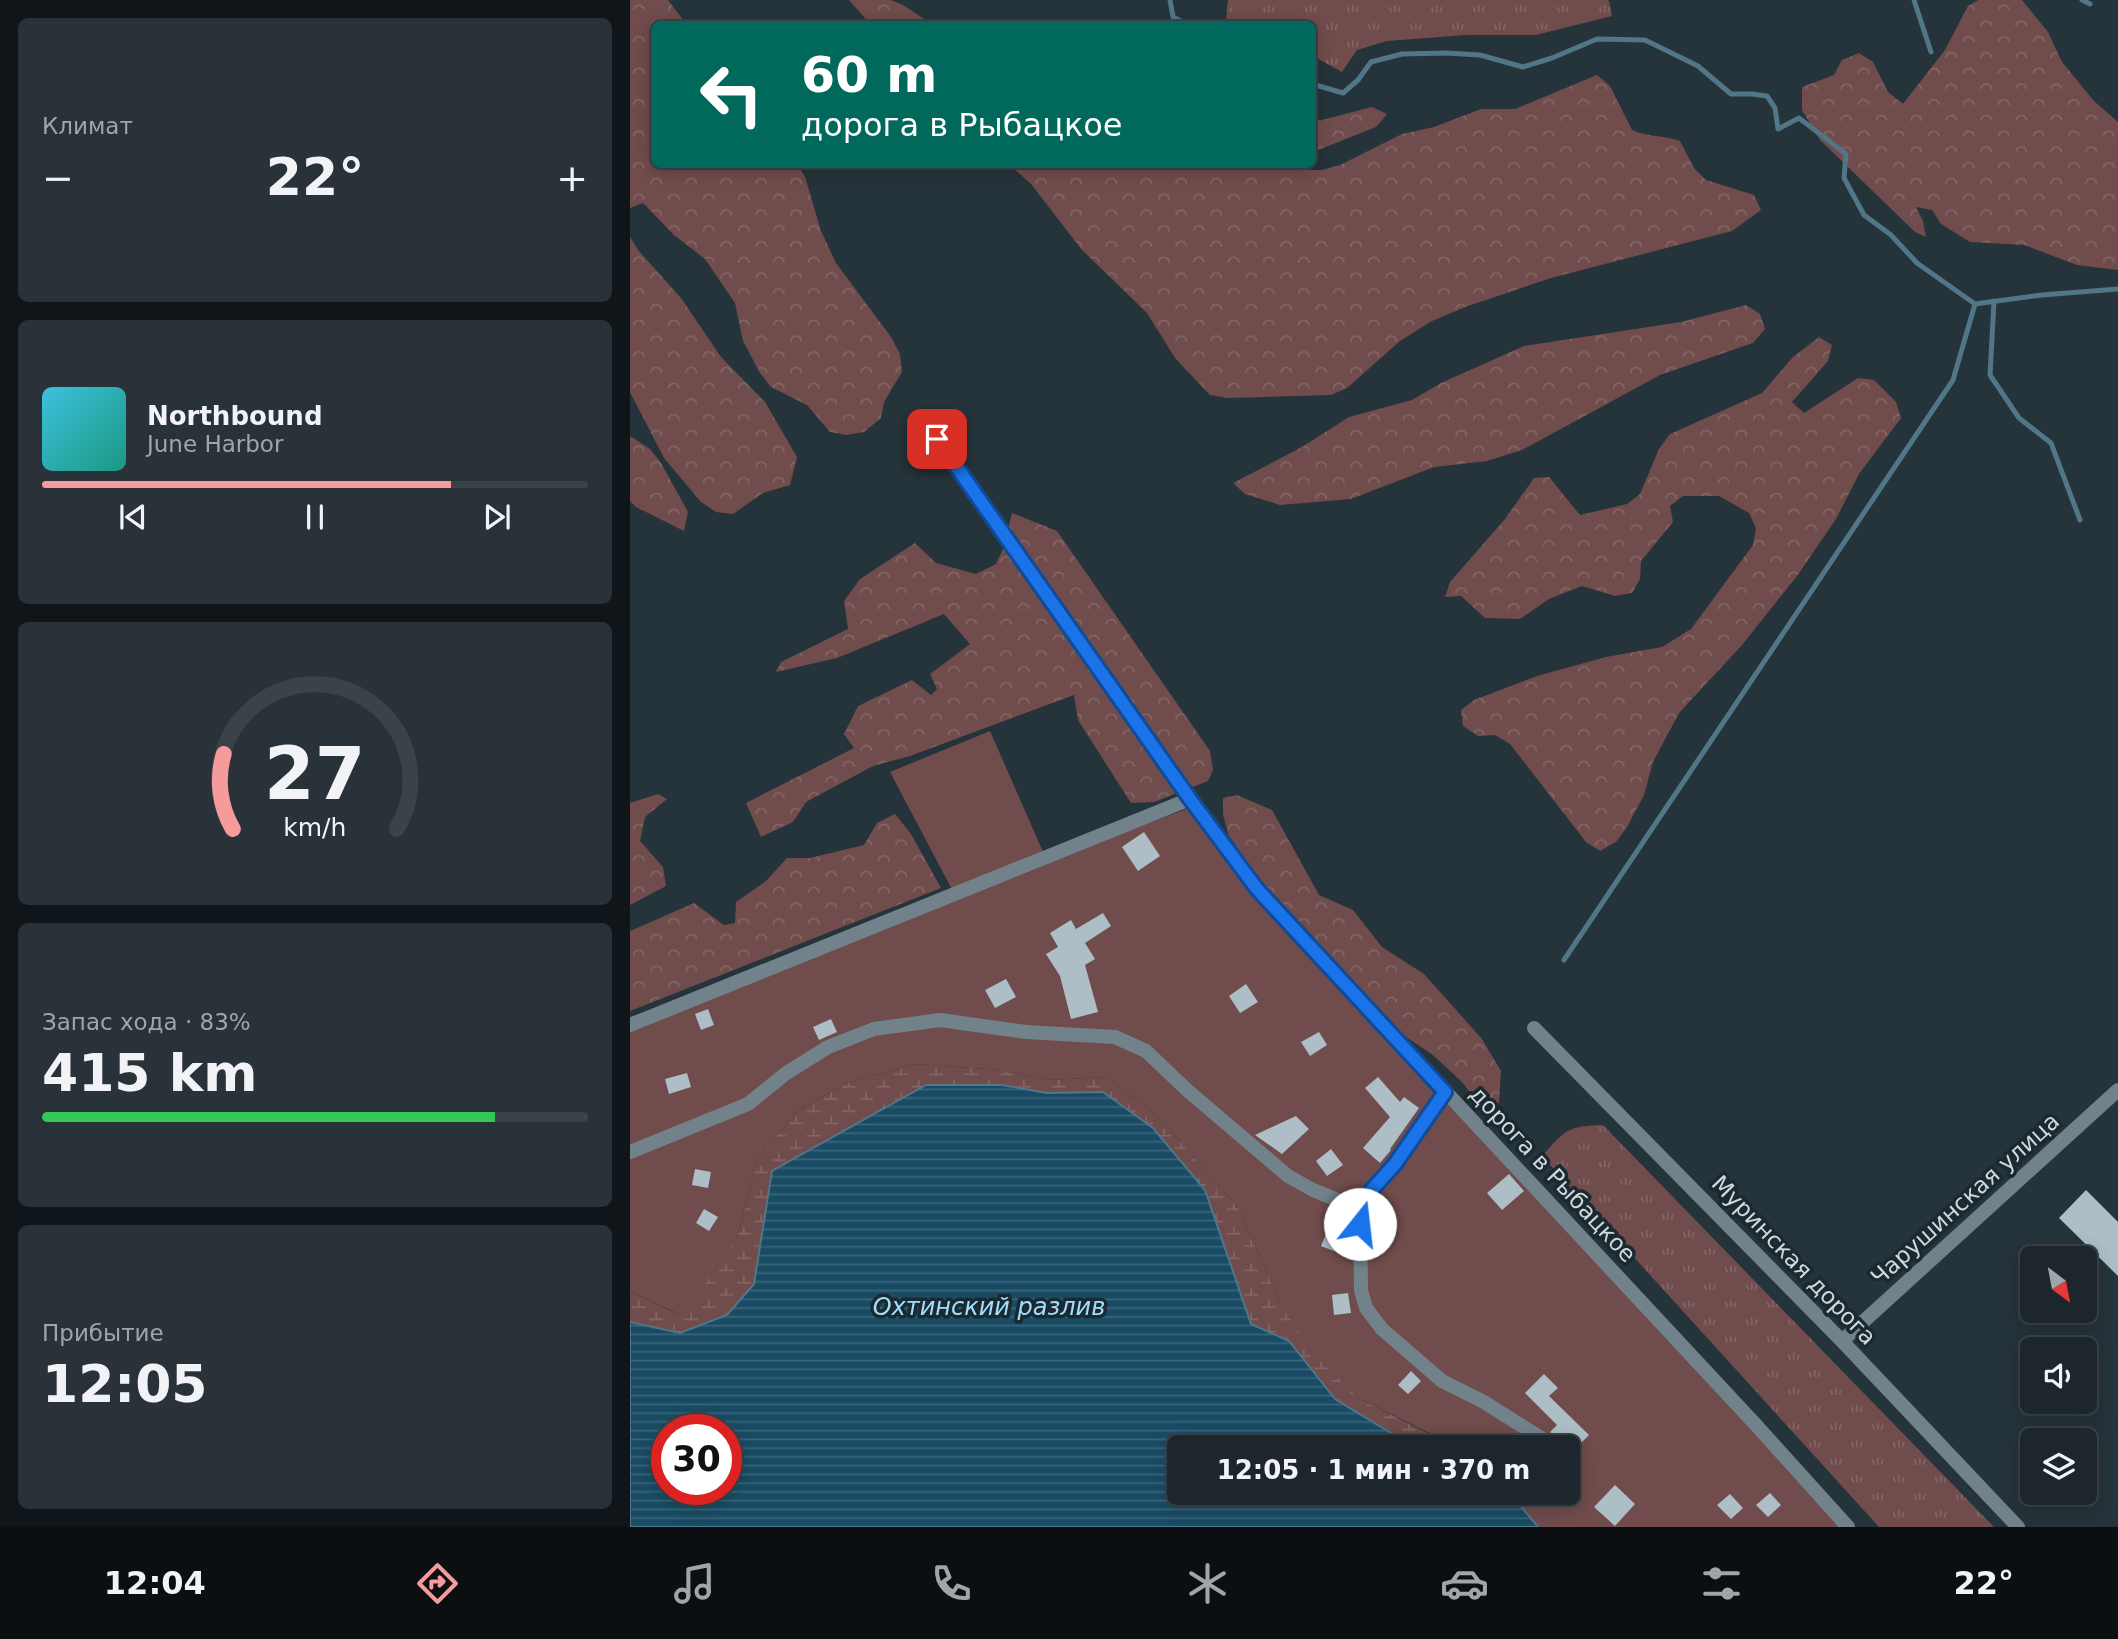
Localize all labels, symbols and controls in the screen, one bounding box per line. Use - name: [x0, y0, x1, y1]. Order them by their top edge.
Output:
- text: 60 m: [801, 47, 937, 104]
- icon: left: [686, 49, 777, 140]
- text: дорога в Рыбацкое: [801, 106, 1123, 144]
- text: Климат: [42, 113, 133, 139]
- text: 22°: [266, 147, 364, 207]
- text: −: [42, 156, 74, 200]
- text: +: [556, 156, 588, 200]
- text: Northbound: [147, 401, 323, 431]
- pin: [907, 409, 967, 469]
- icon: arrive: [918, 420, 956, 458]
- text: June Harbor: [147, 431, 283, 457]
- icon: previous: [114, 498, 152, 536]
- icon: pause: [296, 498, 334, 536]
- icon: next: [478, 498, 516, 536]
- text: 27: [264, 732, 366, 817]
- text: km/h: [283, 813, 347, 842]
- text: Запас хода · 83%: [42, 1009, 251, 1035]
- text: 415 km: [42, 1043, 257, 1103]
- street label: дорога в Рыбацкое: [1465, 1081, 1641, 1267]
- street label: Чарушинская улица: [1866, 1108, 2064, 1290]
- street label: Муринская дорога: [1707, 1170, 1881, 1350]
- position arrow: [1323, 1187, 1397, 1261]
- north arrow: [2020, 1246, 2096, 1323]
- map controls: [2020, 1246, 2097, 1505]
- water label: Охтинский разлив: [873, 1293, 1105, 1321]
- text: Прибытие: [42, 1320, 164, 1346]
- button: sound: [2020, 1337, 2097, 1414]
- text: 12:05: [42, 1354, 208, 1414]
- speed limit sign: 30: [651, 1414, 742, 1505]
- button: layers: [2020, 1428, 2097, 1505]
- text: 12:05 · 1 мин · 370 m: [1217, 1455, 1530, 1485]
- icon: directions: [413, 1559, 462, 1608]
- icon: music: [670, 1559, 719, 1608]
- icon: phone: [927, 1559, 976, 1608]
- icon: climate: [1183, 1559, 1232, 1608]
- icon: car: [1440, 1559, 1489, 1608]
- icon: filters: [1697, 1559, 1746, 1608]
- text: 12:04: [104, 1564, 206, 1602]
- text: 22°: [1954, 1564, 2014, 1602]

